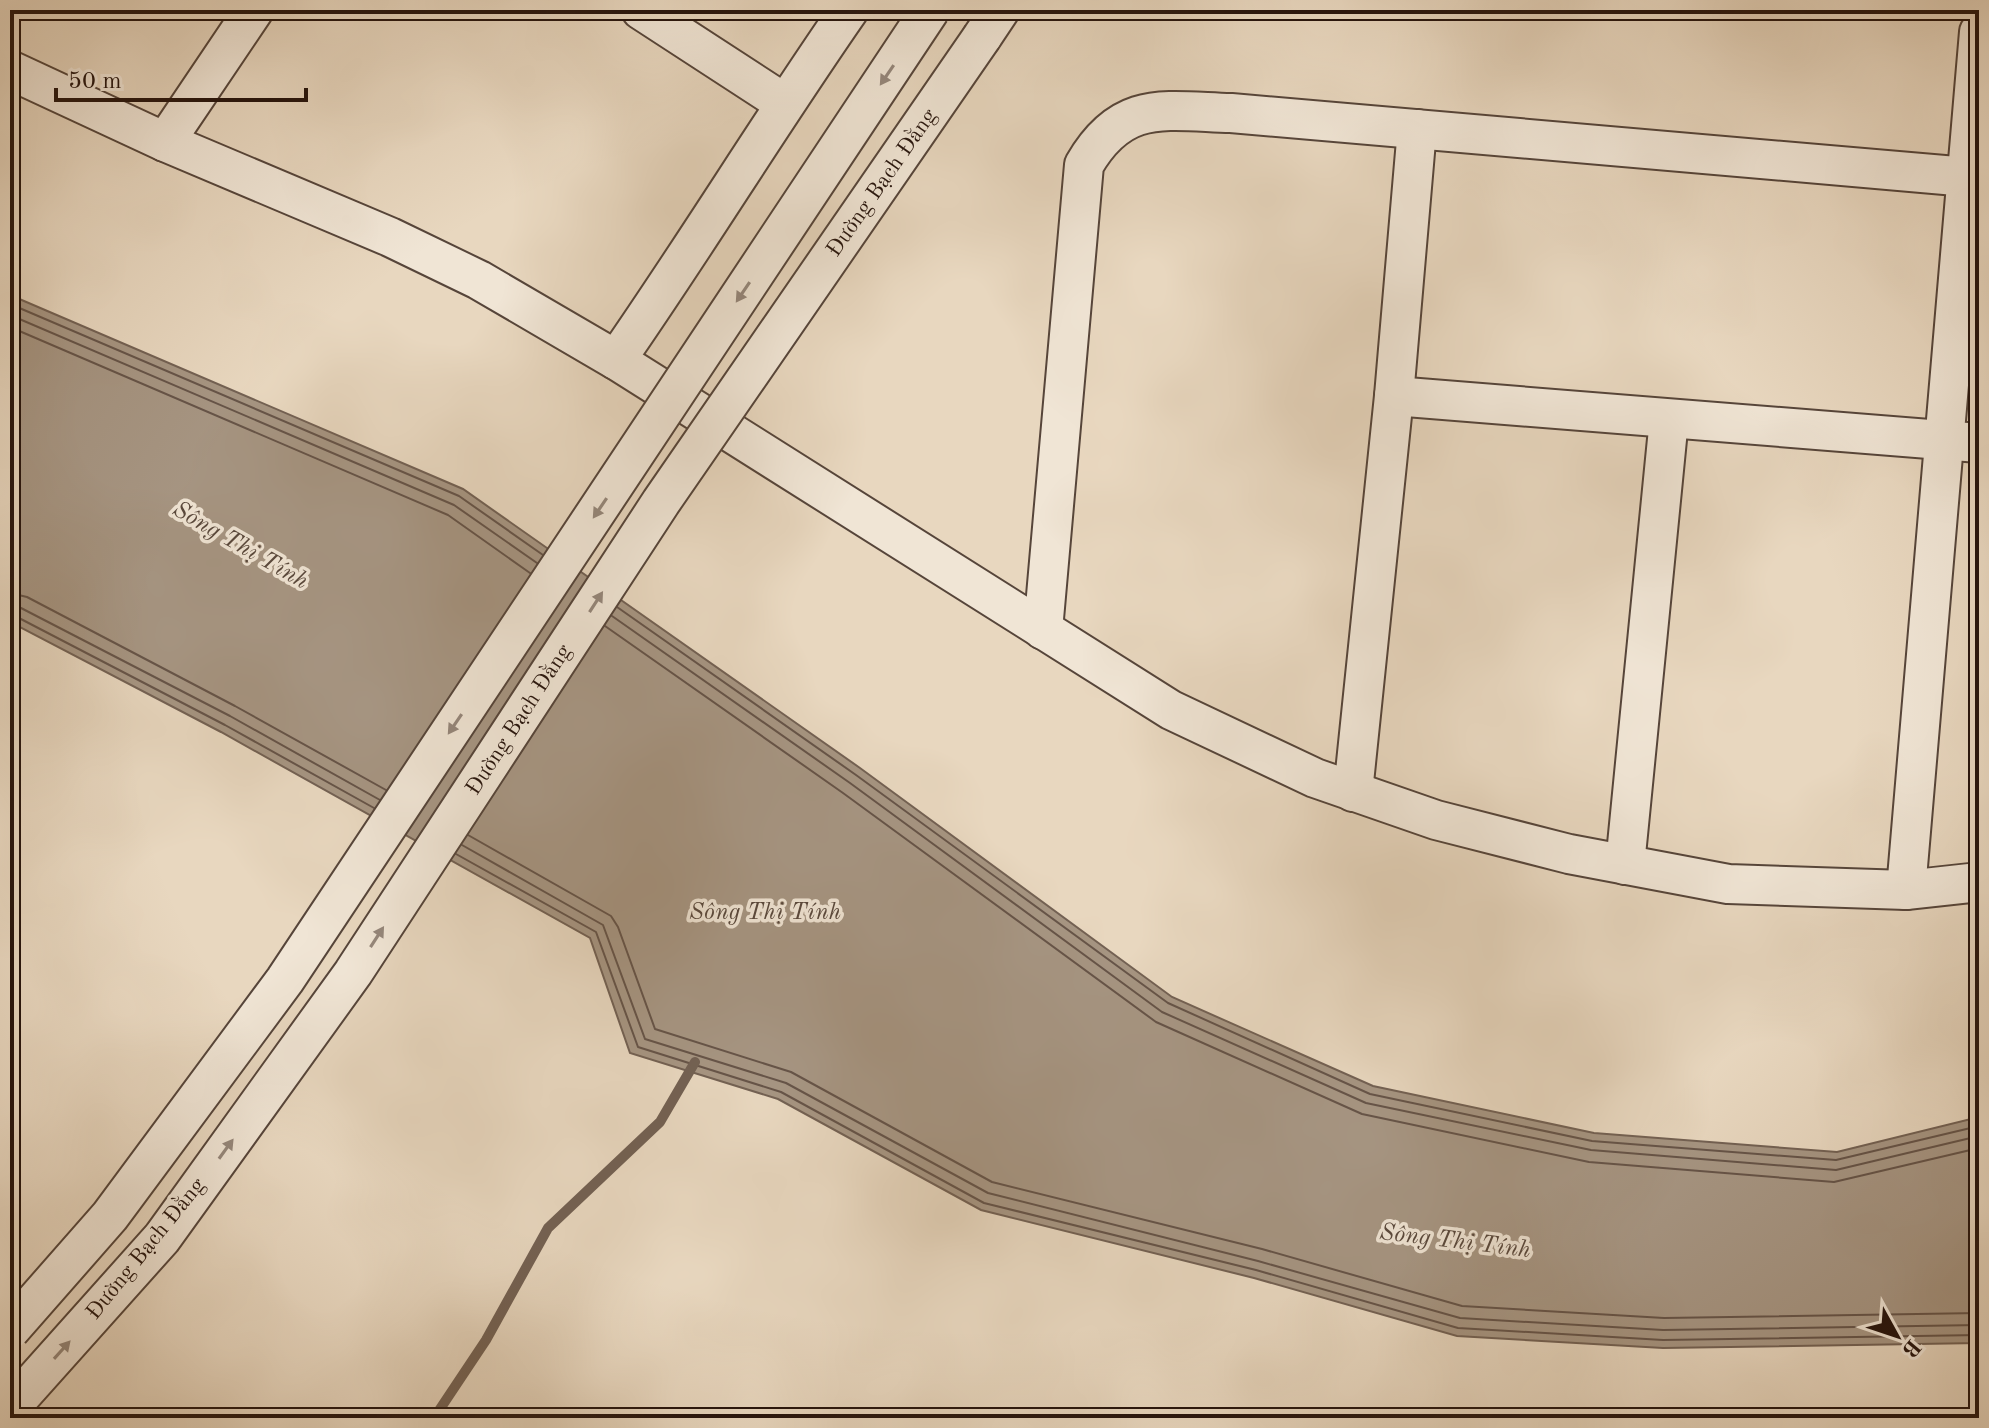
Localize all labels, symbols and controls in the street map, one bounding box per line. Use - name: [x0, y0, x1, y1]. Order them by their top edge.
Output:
- scale bar: [56, 52, 306, 102]
- one-way arrow: [881, 64, 895, 86]
- text: 50 m: [68, 70, 122, 94]
- street label: Đường Bạch Đằng: [822, 104, 941, 261]
- one-way arrow: [736, 281, 751, 302]
- one-way arrow: [593, 497, 607, 519]
- water label: Sông Thị Tính: [168, 498, 312, 594]
- one-way arrow: [588, 592, 603, 613]
- street label: Đường Bạch Đằng: [461, 640, 576, 799]
- one-way arrow: [448, 714, 463, 735]
- water label: Sông Thị Tính: [689, 901, 841, 925]
- one-way arrow: [369, 927, 384, 948]
- one-way arrow: [218, 1138, 234, 1160]
- street label: Đường Bạch Đằng: [82, 1173, 210, 1324]
- water label: Sông Thị Tính: [1378, 1221, 1532, 1263]
- north arrow: [1857, 1296, 1937, 1376]
- text: B: [1897, 1335, 1924, 1361]
- one-way arrow: [53, 1341, 70, 1361]

